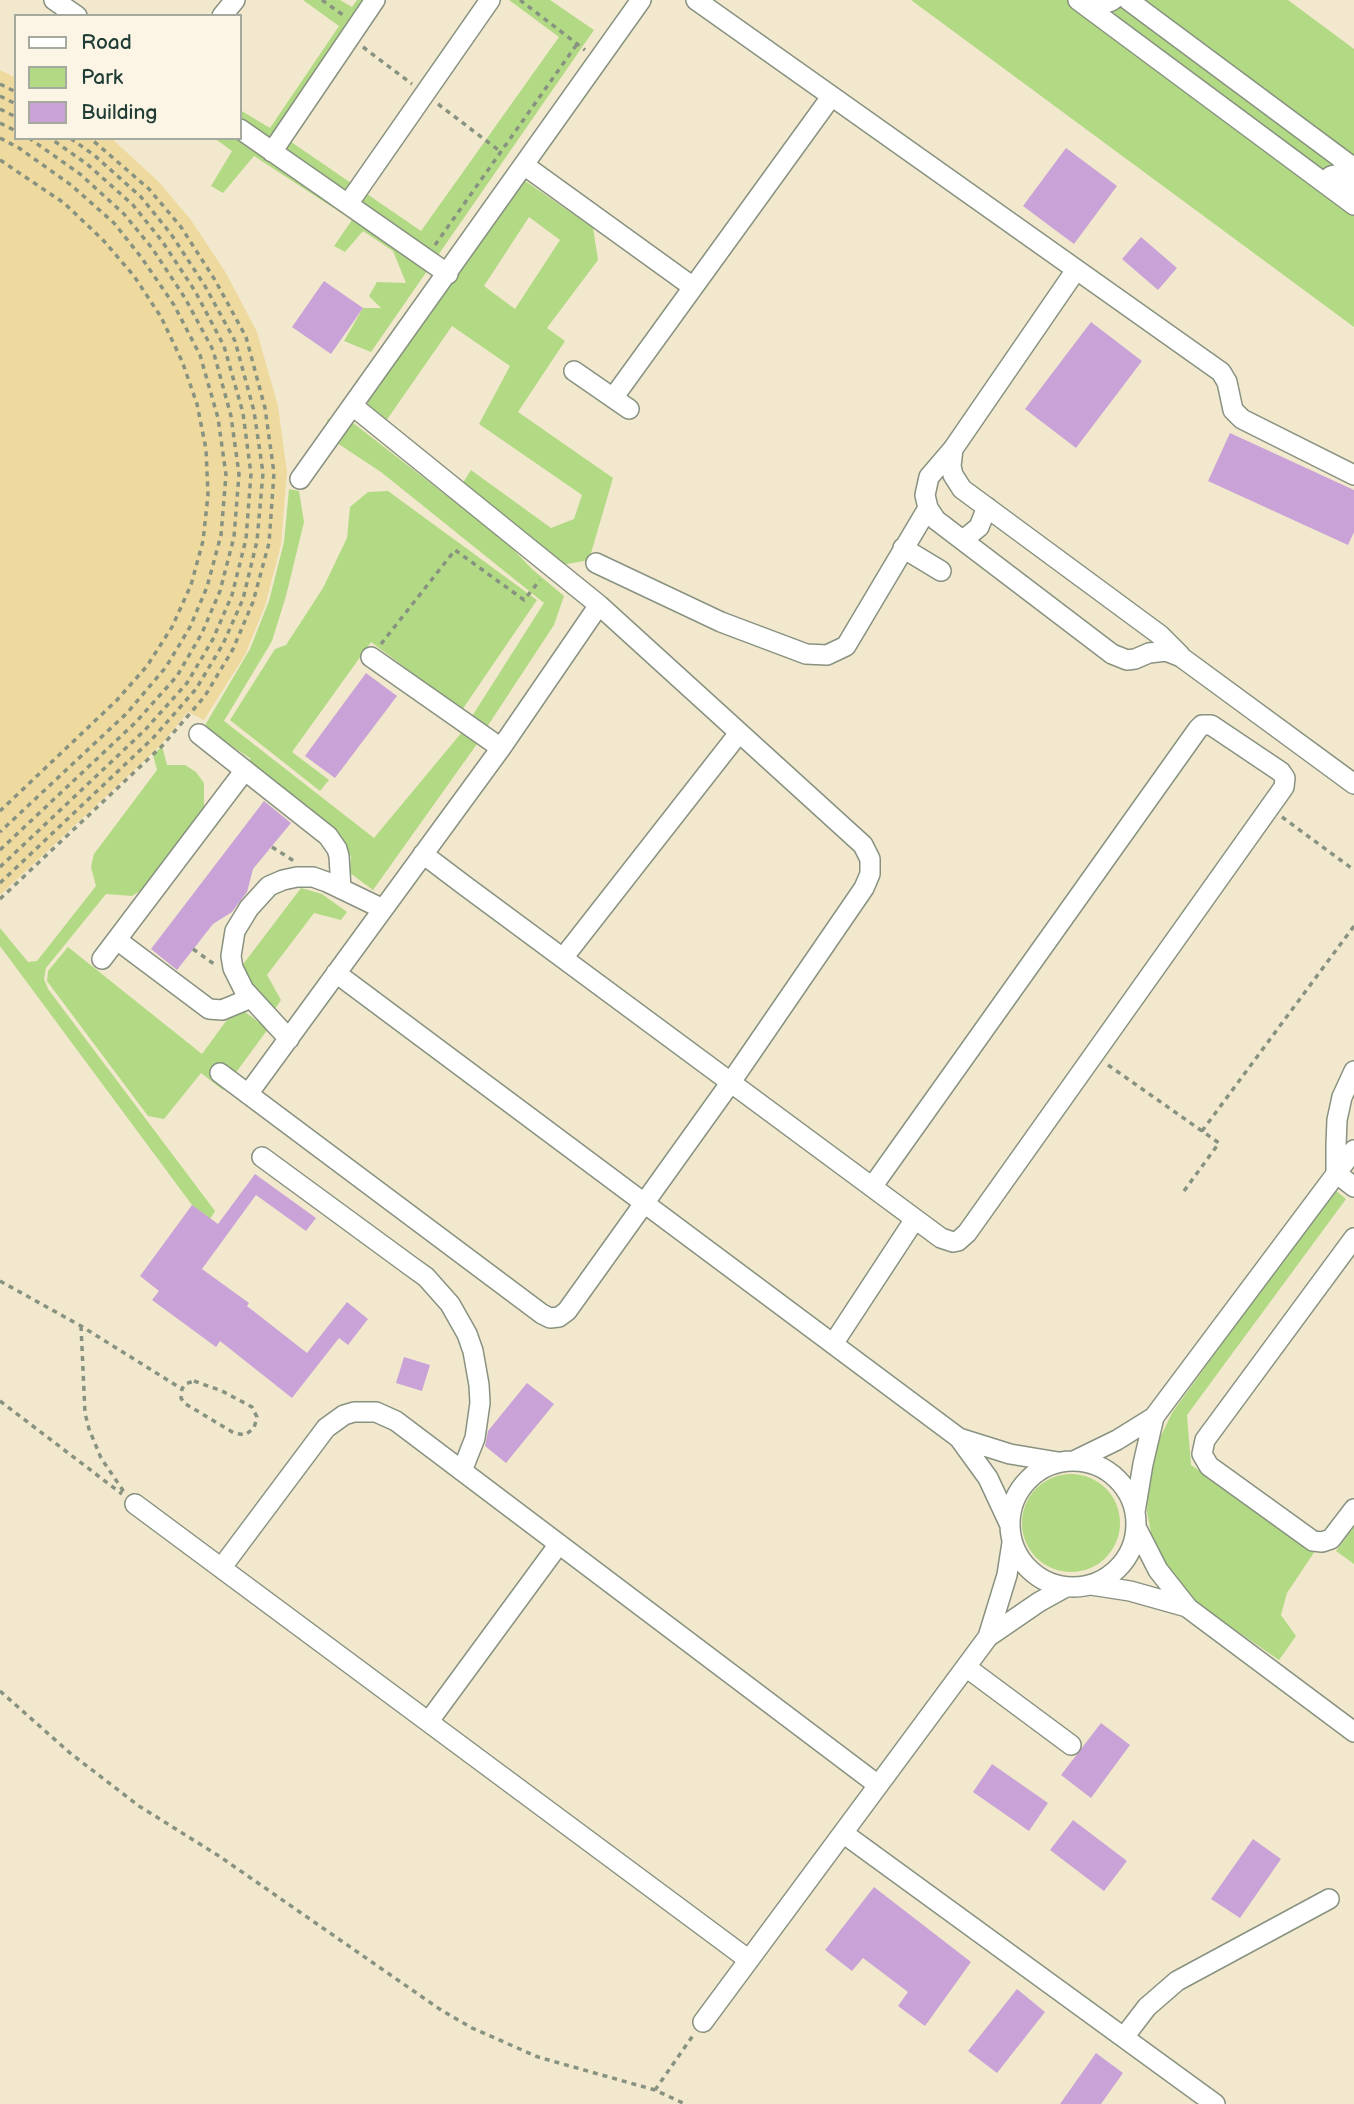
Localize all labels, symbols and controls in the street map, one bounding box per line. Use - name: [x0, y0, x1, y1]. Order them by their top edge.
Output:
- legend: [14, 14, 242, 140]
- text: Road: [81, 30, 132, 55]
- text: Park: [81, 65, 123, 90]
- text: Building: [81, 100, 157, 125]

